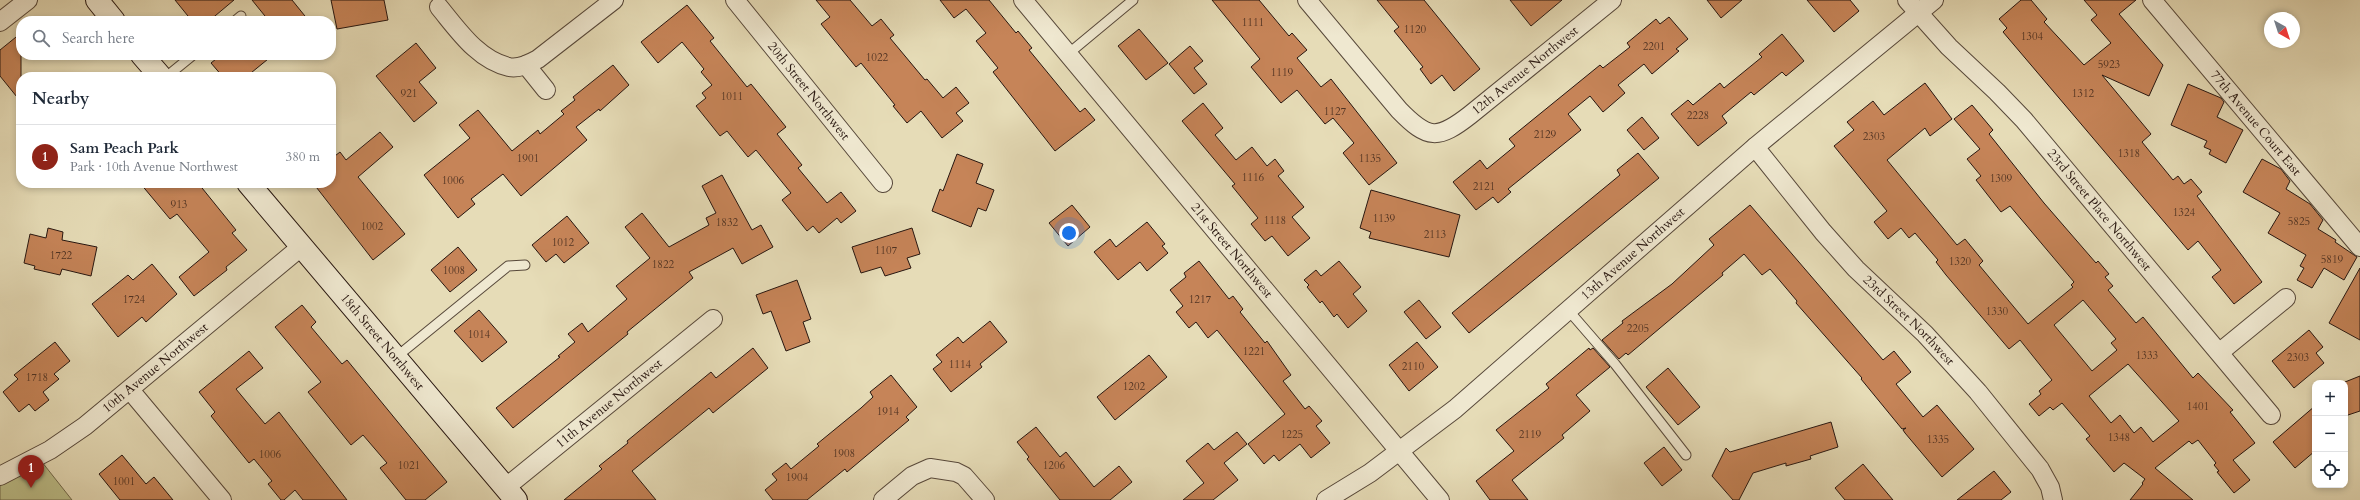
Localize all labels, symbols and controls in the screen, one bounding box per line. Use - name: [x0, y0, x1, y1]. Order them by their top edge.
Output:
- north arrow: [2264, 12, 2300, 48]
- house number: 1111: [1242, 15, 1264, 30]
- search box: [16, 16, 336, 60]
- house number: 1120: [1404, 22, 1427, 37]
- street label: 12th Avenue Northwest: [1468, 22, 1582, 119]
- icon: search: [30, 27, 52, 49]
- text: Search here: [62, 28, 135, 48]
- house number: 1304: [2021, 29, 2044, 44]
- street label: 20th Street Northwest: [763, 38, 854, 144]
- house number: 2201: [1643, 39, 1665, 54]
- house number: 1022: [866, 50, 889, 65]
- house number: 5923: [2098, 57, 2121, 72]
- house number: 1119: [1271, 65, 1294, 80]
- street label: 77th Avenue Court East: [2206, 67, 2305, 180]
- house number: 921: [401, 86, 417, 101]
- house number: 1312: [2072, 86, 2095, 101]
- text: Nearby: [32, 87, 89, 110]
- house number: 1011: [721, 89, 743, 104]
- house number: 1127: [1324, 104, 1347, 119]
- house number: 2228: [1687, 108, 1709, 123]
- house number: 2129: [1534, 127, 1557, 142]
- house number: 2303: [1863, 129, 1886, 144]
- text: Sam Peach Park: [70, 138, 179, 158]
- street label: 23rd Street Place Northwest: [2043, 145, 2156, 275]
- house number: 1318: [2118, 146, 2140, 161]
- text: 1: [42, 148, 48, 166]
- text: 380 m: [286, 148, 320, 166]
- house number: 1901: [517, 151, 539, 166]
- house number: 1135: [1359, 151, 1381, 166]
- text: Park · 10th Avenue Northwest: [70, 158, 238, 176]
- house number: 1116: [1242, 170, 1265, 185]
- house number: 1309: [1990, 171, 2013, 186]
- house number: 1006: [442, 173, 465, 188]
- house number: 2121: [1473, 179, 1495, 194]
- house number: 913: [171, 197, 188, 212]
- street label: 21st Street Northwest: [1187, 199, 1277, 302]
- street label: 13th Avenue Northwest: [1577, 203, 1689, 304]
- house number: 1324: [2173, 205, 2196, 220]
- house number: 1139: [1373, 211, 1396, 226]
- house number: 1118: [1264, 213, 1286, 228]
- house number: 5825: [2288, 214, 2310, 229]
- house number: 1832: [716, 215, 739, 230]
- house number: 1002: [361, 219, 384, 234]
- your location: [1059, 223, 1079, 243]
- house number: 2113: [1424, 227, 1447, 242]
- house number: 1012: [552, 235, 575, 250]
- house number: 1107: [875, 243, 898, 258]
- house number: 1722: [50, 248, 73, 263]
- house number: 5819: [2321, 252, 2344, 267]
- house number: 1320: [1949, 254, 1972, 269]
- house number: 1822: [652, 257, 675, 272]
- house number: 1008: [443, 263, 465, 278]
- street label: 23rd Street Northwest: [1859, 271, 1959, 370]
- street label: 18th Street Northwest: [336, 290, 428, 394]
- house number: 1724: [123, 292, 146, 307]
- house number: 1217: [1189, 292, 1212, 307]
- house number: 1330: [1986, 304, 2009, 319]
- street label: 10th Avenue Northwest: [98, 319, 212, 417]
- house number: 2205: [1627, 321, 1649, 336]
- house number: 1014: [468, 327, 491, 342]
- house number: 1221: [1243, 344, 1265, 359]
- house number: 1333: [2136, 348, 2159, 363]
- house number: 2303: [2287, 350, 2310, 365]
- street label: 11th Avenue Northwest: [552, 355, 666, 452]
- house number: 1114: [949, 357, 972, 372]
- house number: 2110: [1402, 359, 1425, 374]
- house number: 1718: [26, 370, 48, 385]
- house number: 1202: [1123, 379, 1146, 394]
- map controls: [2312, 380, 2348, 488]
- button: +: [2312, 380, 2348, 416]
- house number: 1401: [2187, 399, 2209, 414]
- house number: 1914: [877, 404, 900, 419]
- button: −: [2312, 416, 2348, 452]
- house number: 1225: [1281, 427, 1303, 442]
- house number: 2119: [1519, 427, 1542, 442]
- house number: 1348: [2108, 430, 2130, 445]
- house number: 1335: [1927, 432, 1949, 447]
- house number: 1908: [833, 446, 855, 461]
- house number: 1006: [259, 447, 282, 462]
- button: locate: [2312, 452, 2348, 488]
- pin: 1: [18, 455, 44, 488]
- house number: 1021: [398, 458, 420, 473]
- house number: 1206: [1043, 458, 1066, 473]
- house number: 1904: [786, 470, 809, 485]
- house number: 1001: [113, 474, 135, 489]

